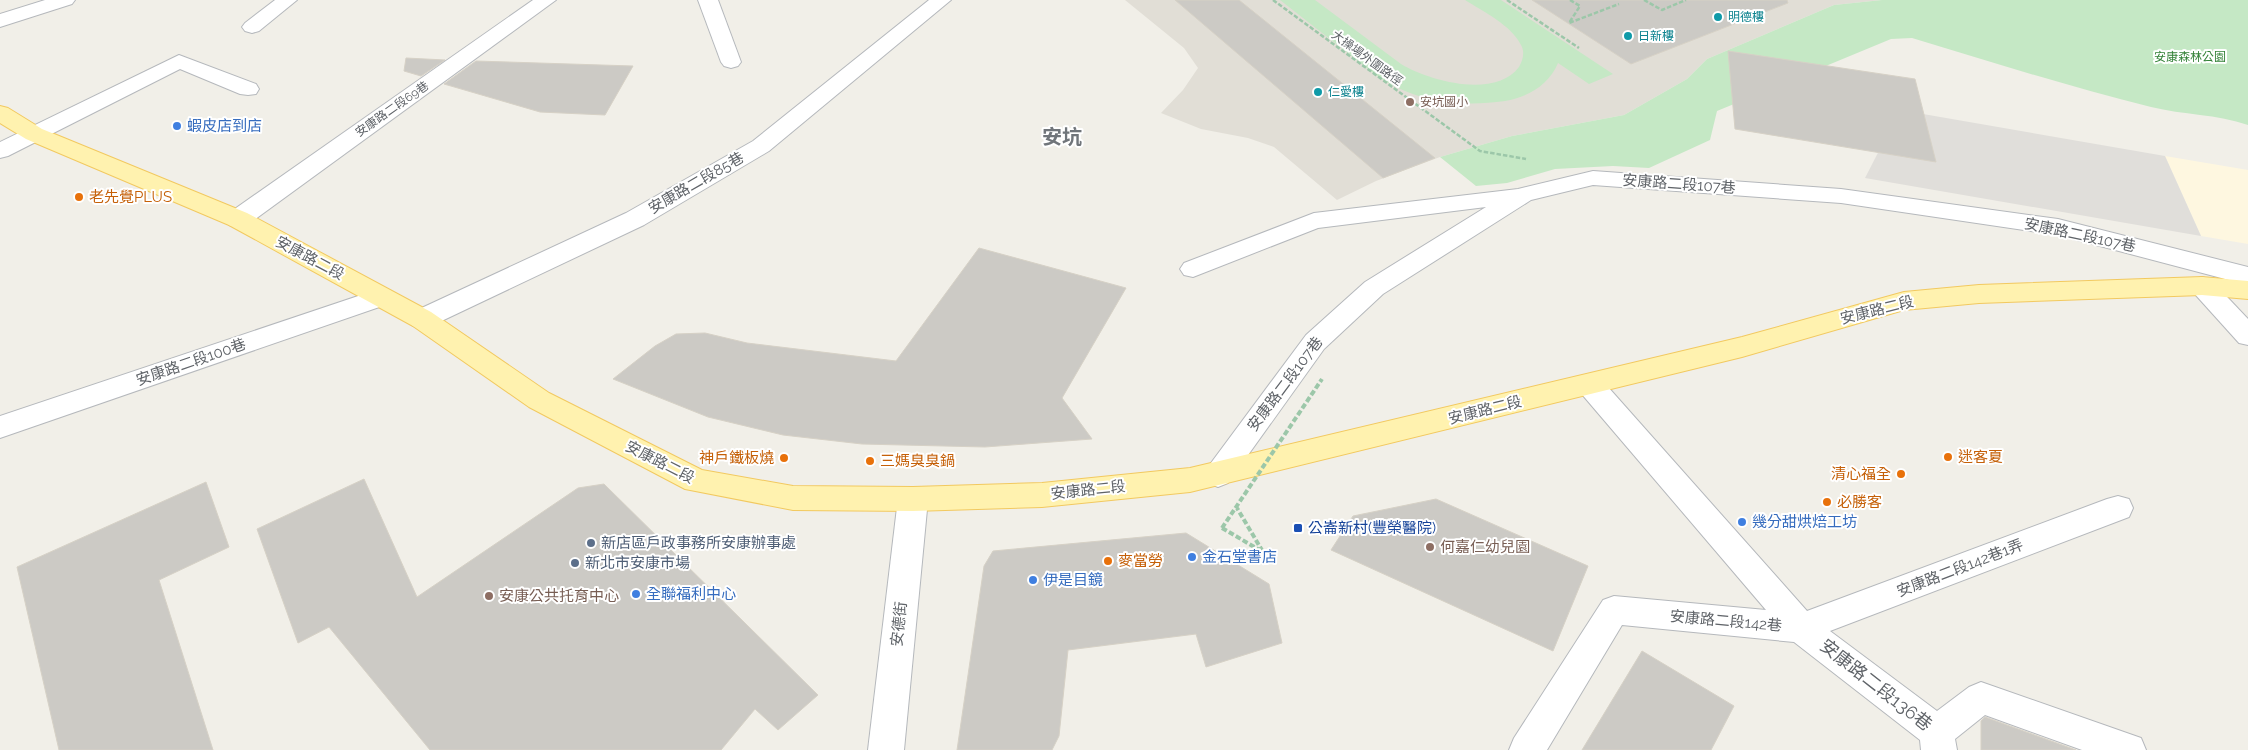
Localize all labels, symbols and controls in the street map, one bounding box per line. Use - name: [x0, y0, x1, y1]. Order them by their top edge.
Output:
- place label: 明德樓: [1728, 10, 1764, 24]
- marker: 明德樓: [1712, 11, 1724, 23]
- street label: 大操場外圍路徑: [1329, 28, 1405, 88]
- place label: 日新樓: [1638, 29, 1674, 43]
- marker: 日新樓: [1622, 30, 1634, 42]
- park label: 安康森林公園: [2154, 50, 2226, 64]
- street label: 安康路二段69巷: [353, 79, 431, 139]
- place label: 仁愛樓: [1328, 85, 1364, 99]
- marker: 仁愛樓: [1312, 86, 1324, 98]
- place label: 安坑國小: [1420, 95, 1468, 109]
- marker: 安坑國小: [1404, 96, 1416, 108]
- place label: 蝦皮店到店: [187, 117, 262, 135]
- marker: 蝦皮店到店: [171, 120, 183, 132]
- district label: 安坑: [1042, 125, 1082, 149]
- street label: 安康路二段85巷: [645, 148, 747, 218]
- street label: 安康路二段107巷: [1622, 171, 1736, 197]
- place label: 老先覺PLUS: [89, 188, 172, 206]
- marker: 老先覺PLUS: [73, 191, 85, 203]
- street label: 安康路二段107巷: [2023, 214, 2137, 256]
- street label: 安康路二段: [273, 232, 347, 284]
- street label: 安康路二段: [1838, 292, 1916, 328]
- street label: 安康路二段107巷: [1244, 333, 1326, 435]
- street label: 安康路二段100巷: [134, 335, 248, 389]
- street label: 安康路二段: [1446, 392, 1524, 428]
- street label: 安康路二段: [622, 437, 698, 487]
- place label: 迷客夏: [1958, 448, 2003, 466]
- place label: 神戶鐵板燒: [699, 449, 774, 467]
- marker: 迷客夏: [1942, 451, 1954, 463]
- marker: 神戶鐵板燒: [778, 452, 790, 464]
- place label: 三媽臭臭鍋: [880, 452, 955, 470]
- marker: 三媽臭臭鍋: [864, 455, 876, 467]
- place label: 清心福全: [1831, 465, 1891, 483]
- marker: 清心福全: [1895, 468, 1907, 480]
- street label: 安康路二段: [1050, 477, 1126, 503]
- place label: 必勝客: [1837, 493, 1882, 511]
- marker: 必勝客: [1821, 496, 1833, 508]
- place label: 幾分甜烘焙工坊: [1752, 513, 1857, 531]
- marker: 幾分甜烘焙工坊: [1736, 516, 1748, 528]
- place label: 公崙新村(豐榮醫院): [1308, 519, 1436, 537]
- marker: 公崙新村(豐榮醫院): [1292, 522, 1304, 534]
- place label: 新店區戶政事務所安康辦事處: [601, 534, 796, 552]
- street label: 安康路二段142巷1弄: [1894, 536, 2026, 600]
- marker: 新店區戶政事務所安康辦事處: [585, 537, 597, 549]
- place label: 何嘉仁幼兒園: [1440, 538, 1530, 556]
- marker: 何嘉仁幼兒園: [1424, 541, 1436, 553]
- place label: 金石堂書店: [1202, 548, 1277, 566]
- marker: 金石堂書店: [1186, 551, 1198, 563]
- place label: 麥當勞: [1118, 552, 1163, 570]
- place label: 新北市安康市場: [585, 554, 690, 572]
- marker: 麥當勞: [1102, 555, 1114, 567]
- marker: 新北市安康市場: [569, 557, 581, 569]
- place label: 伊是目鏡: [1043, 571, 1103, 589]
- marker: 伊是目鏡: [1027, 574, 1039, 586]
- place label: 全聯福利中心: [646, 585, 736, 603]
- place label: 安康公共托育中心: [499, 587, 619, 605]
- marker: 全聯福利中心: [630, 588, 642, 600]
- marker: 安康公共托育中心: [483, 590, 495, 602]
- street label: 安德街: [888, 601, 910, 647]
- street label: 安康路二段142巷: [1669, 607, 1783, 635]
- street label: 安康路二段136巷: [1816, 634, 1936, 735]

